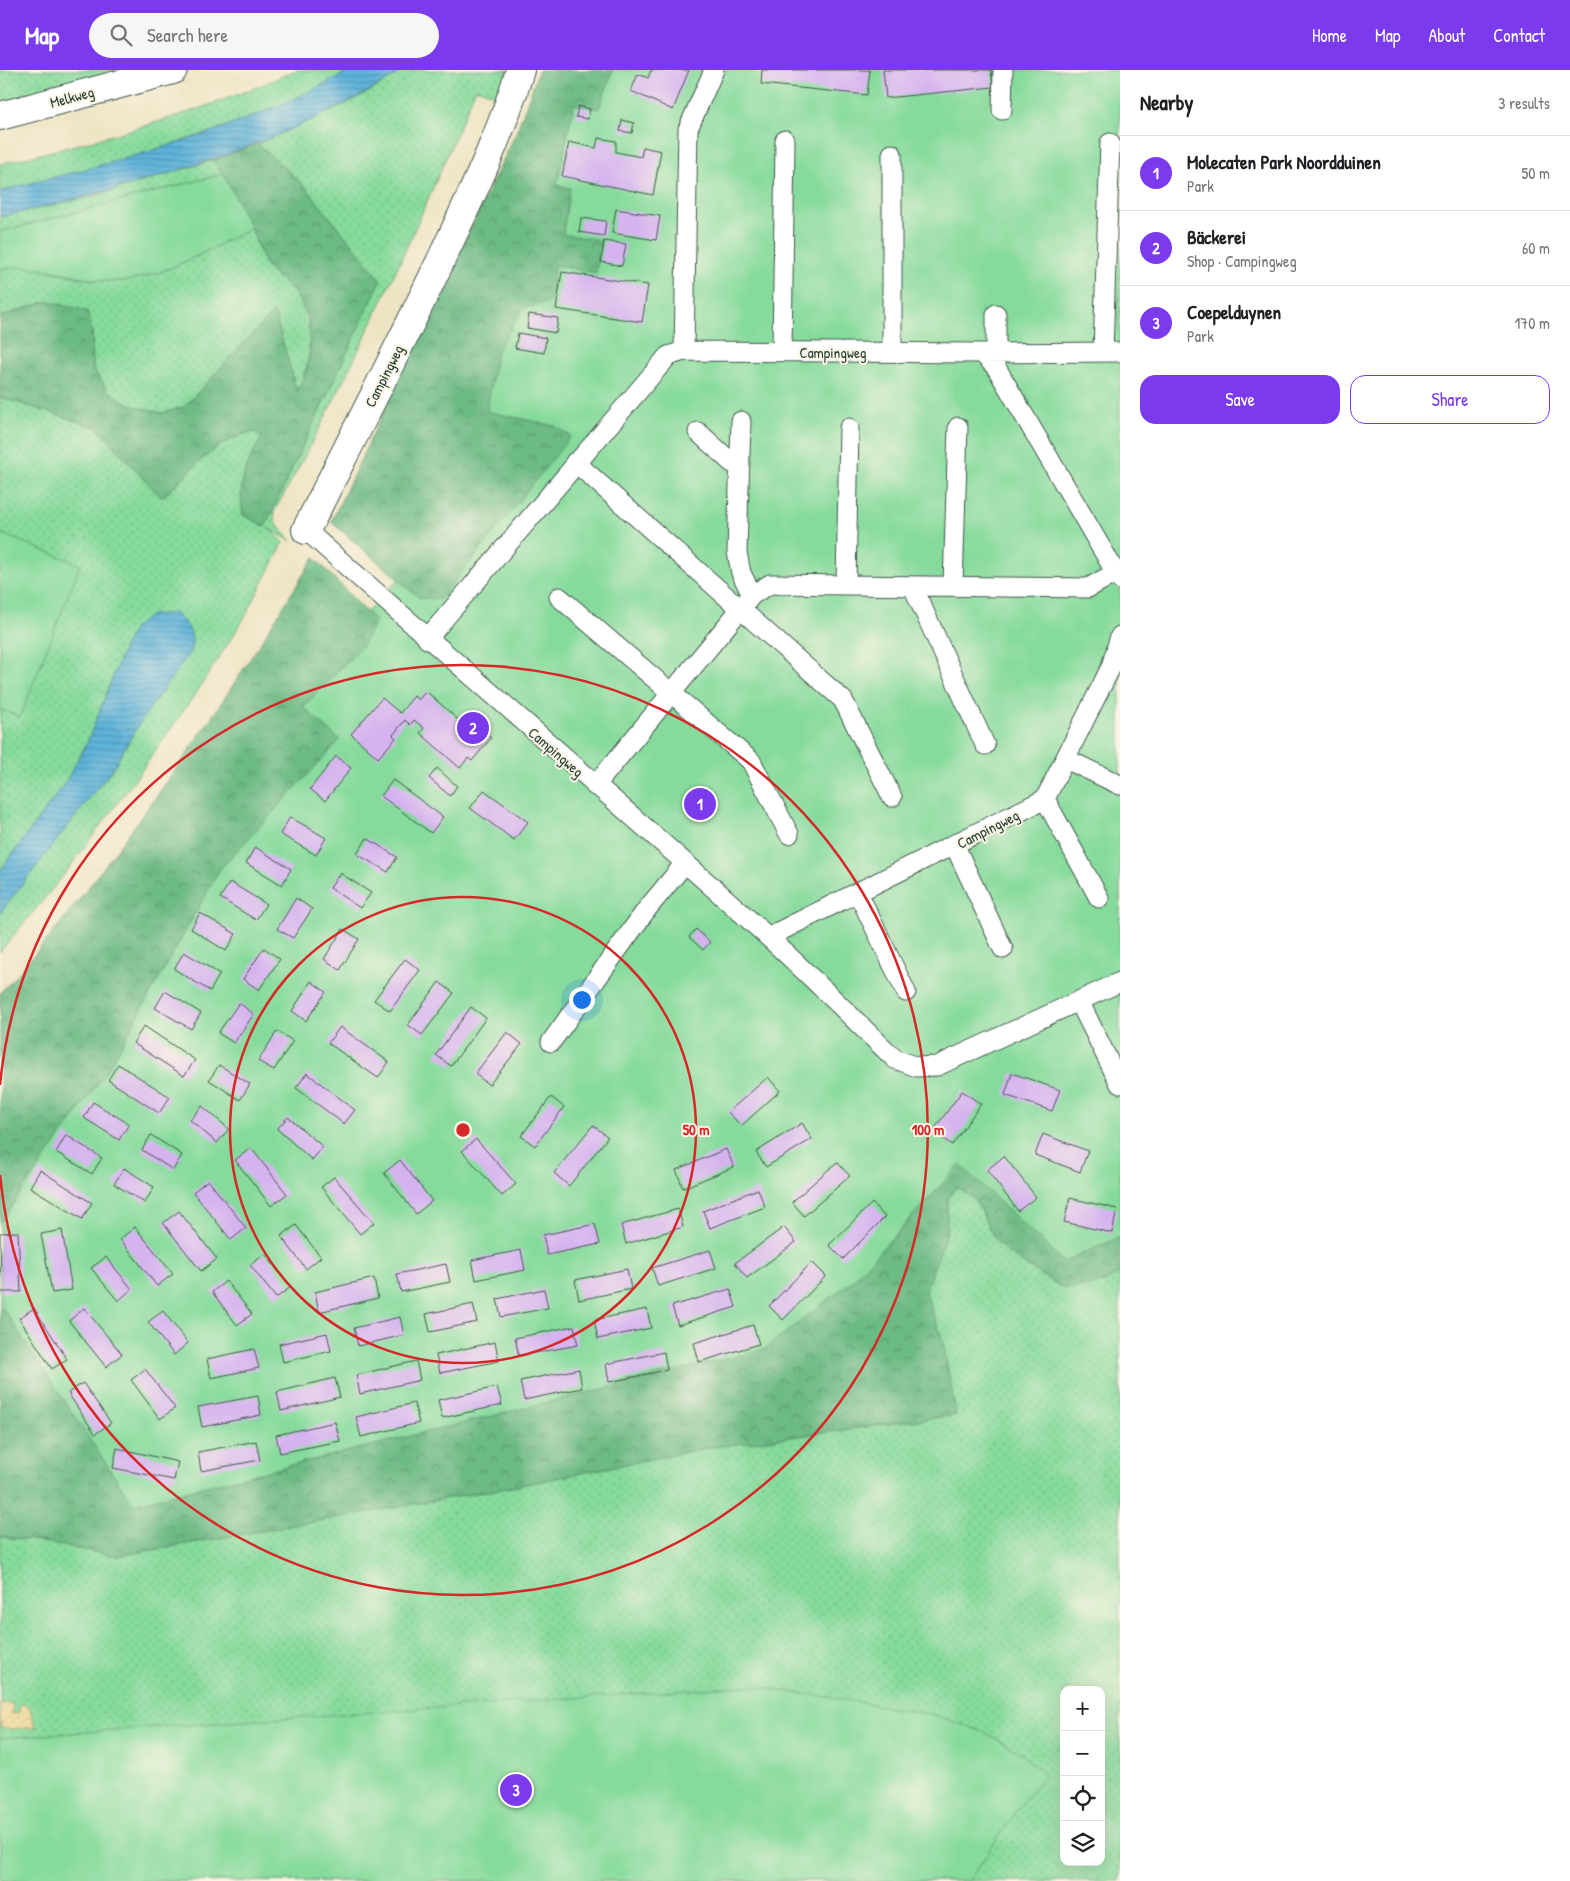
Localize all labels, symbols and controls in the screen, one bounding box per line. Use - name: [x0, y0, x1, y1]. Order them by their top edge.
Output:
- search box: [89, 13, 439, 58]
- text: Map: [25, 19, 59, 51]
- icon: search: [107, 21, 135, 49]
- text: Search here: [147, 22, 228, 48]
- text: Home: [1312, 23, 1347, 48]
- text: Map: [1375, 23, 1400, 48]
- text: About: [1428, 23, 1465, 48]
- text: Contact: [1493, 23, 1545, 48]
- street label: Melkweg: [48, 81, 97, 113]
- text: Nearby: [1140, 88, 1193, 117]
- text: 3 results: [1498, 92, 1550, 114]
- text: Molecaten Park Noordduinen: [1187, 149, 1381, 175]
- text: 1: [1153, 162, 1159, 184]
- text: 50 m: [1522, 162, 1550, 184]
- text: Park: [1187, 175, 1214, 197]
- text: Bäckerei: [1187, 224, 1246, 250]
- text: 2: [1152, 237, 1160, 259]
- text: 60 m: [1522, 237, 1550, 259]
- text: Shop · Campingweg: [1187, 250, 1297, 272]
- text: Coepelduynen: [1187, 299, 1281, 325]
- text: 3: [1152, 312, 1160, 334]
- text: 170 m: [1515, 312, 1550, 334]
- text: Park: [1187, 325, 1214, 347]
- street label: Campingweg: [359, 341, 409, 411]
- street label: Campingweg: [799, 342, 867, 363]
- button: Save: [1140, 375, 1340, 424]
- button: Share: [1350, 375, 1550, 424]
- pin: 2: [457, 709, 489, 747]
- street label: Campingweg: [524, 722, 588, 782]
- pin: 1: [684, 785, 716, 823]
- street label: Campingweg: [953, 804, 1023, 854]
- your location: [569, 987, 595, 1013]
- text: 50 m: [683, 1119, 709, 1140]
- text: 100 m: [912, 1119, 944, 1140]
- centre of rings: [454, 1121, 472, 1139]
- map controls: [1060, 1686, 1105, 1866]
- button: +: [1060, 1686, 1105, 1731]
- button: −: [1060, 1731, 1105, 1776]
- pin: 3: [500, 1771, 532, 1809]
- button: locate: [1060, 1776, 1105, 1821]
- button: layers: [1060, 1821, 1105, 1866]

